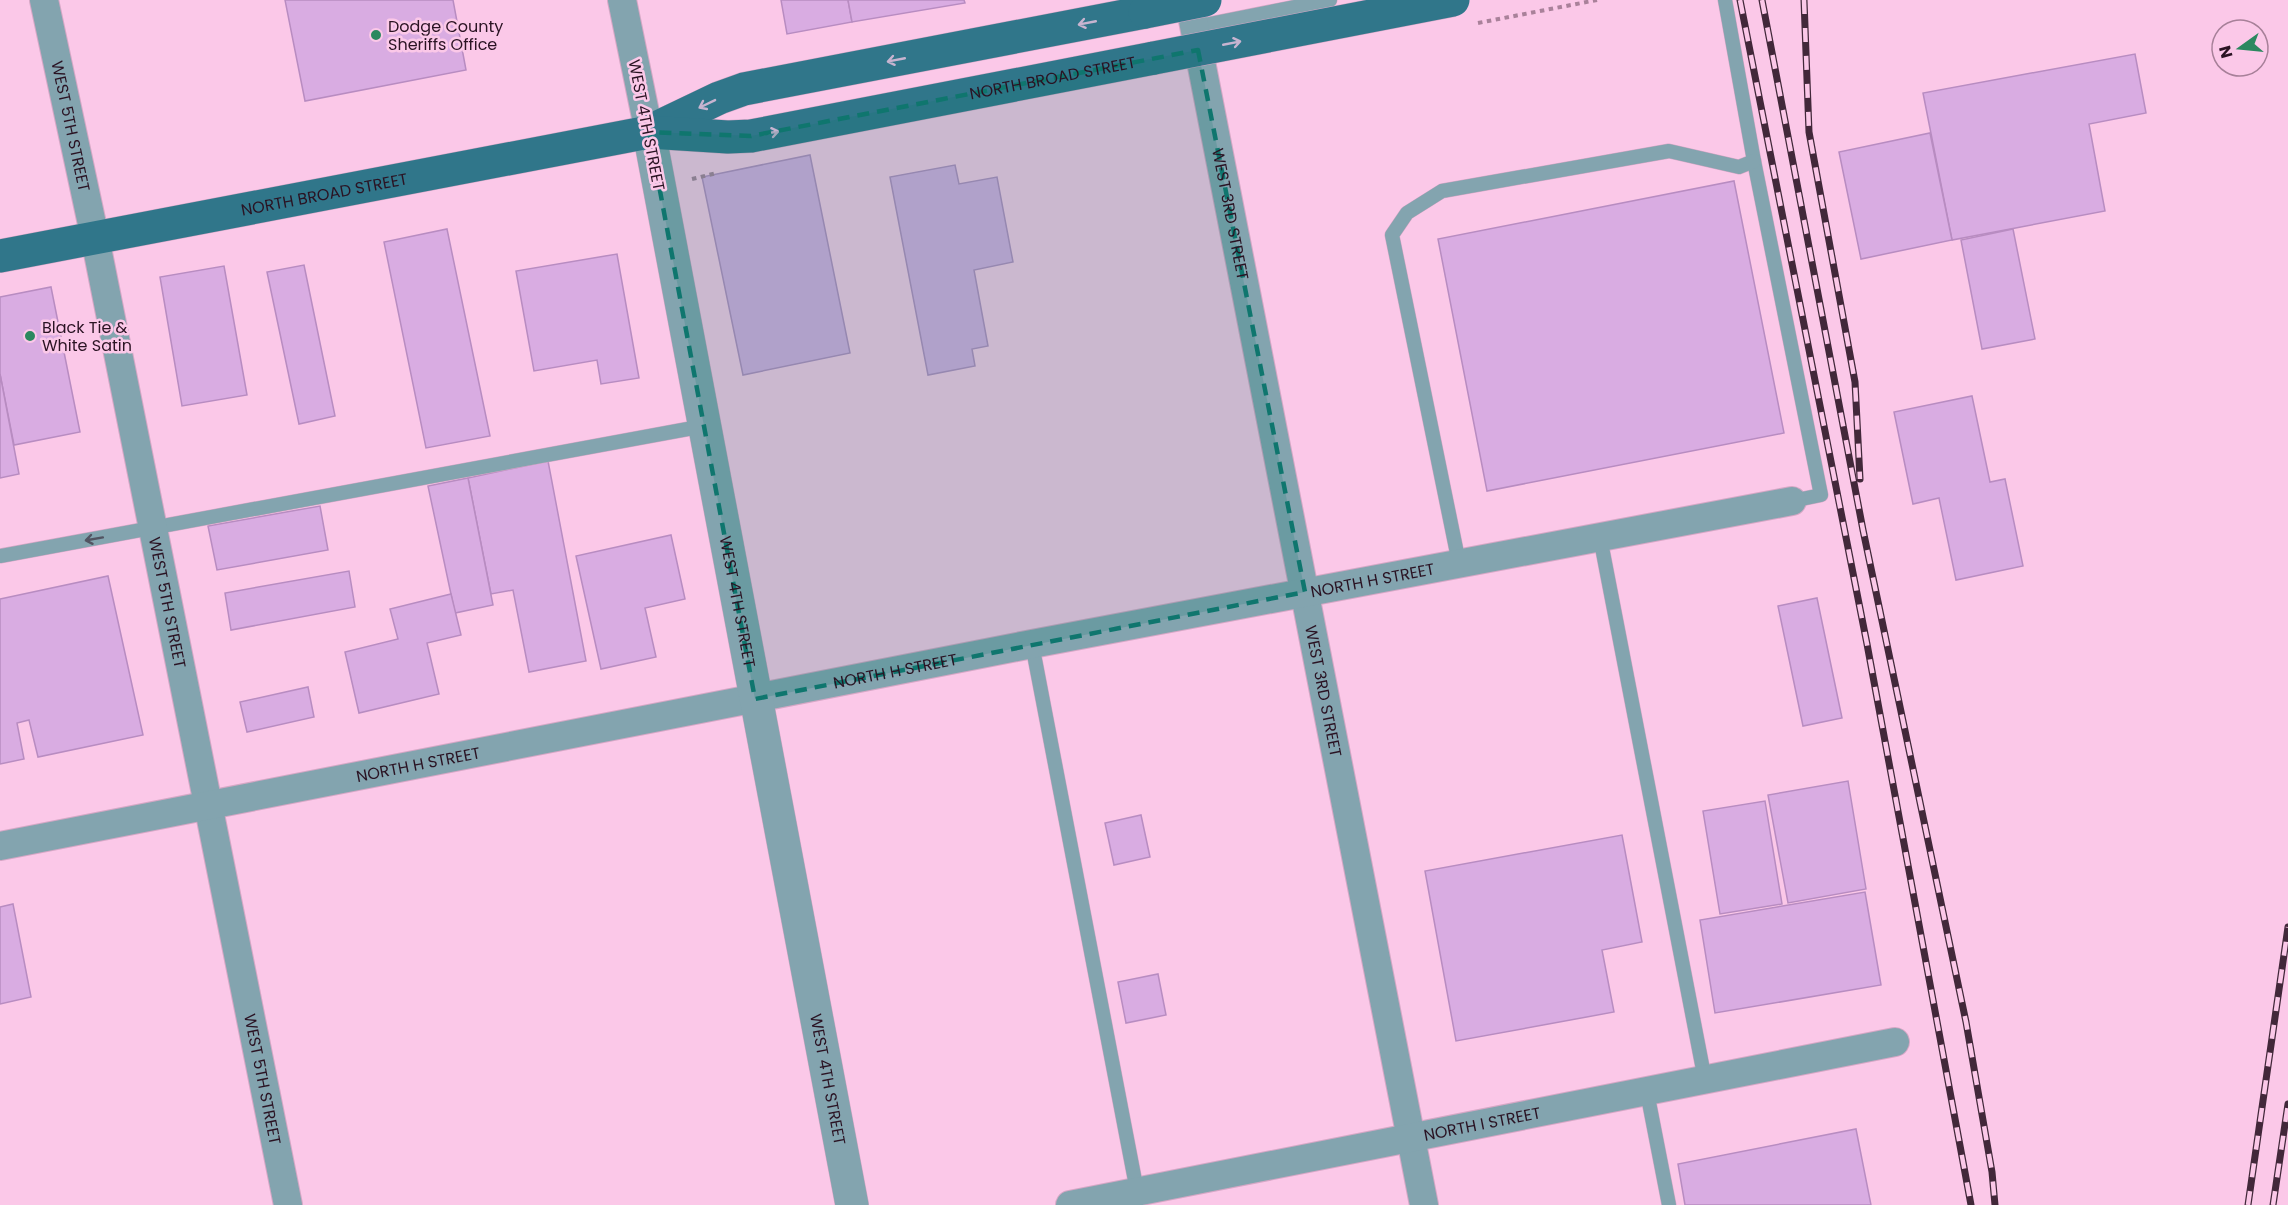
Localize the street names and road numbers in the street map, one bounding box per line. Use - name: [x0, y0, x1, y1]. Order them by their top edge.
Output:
- street label: NORTH BROAD STREET: [967, 51, 1138, 105]
- street label: WEST 4TH STREET: [623, 58, 671, 193]
- street label: WEST 5TH STREET: [45, 59, 96, 194]
- street label: WEST 3RD STREET: [1206, 146, 1254, 282]
- street label: NORTH BROAD STREET: [239, 167, 410, 222]
- street label: WEST 4TH STREET: [714, 534, 761, 670]
- street label: WEST 5TH STREET: [143, 535, 192, 670]
- street label: NORTH H STREET: [1309, 557, 1437, 603]
- street label: WEST 3RD STREET: [1299, 623, 1347, 759]
- street label: NORTH H STREET: [831, 648, 959, 695]
- street label: NORTH H STREET: [354, 741, 482, 788]
- street label: WEST 5TH STREET: [238, 1012, 287, 1147]
- street label: WEST 4TH STREET: [804, 1012, 851, 1147]
- street label: NORTH I STREET: [1422, 1101, 1543, 1147]

